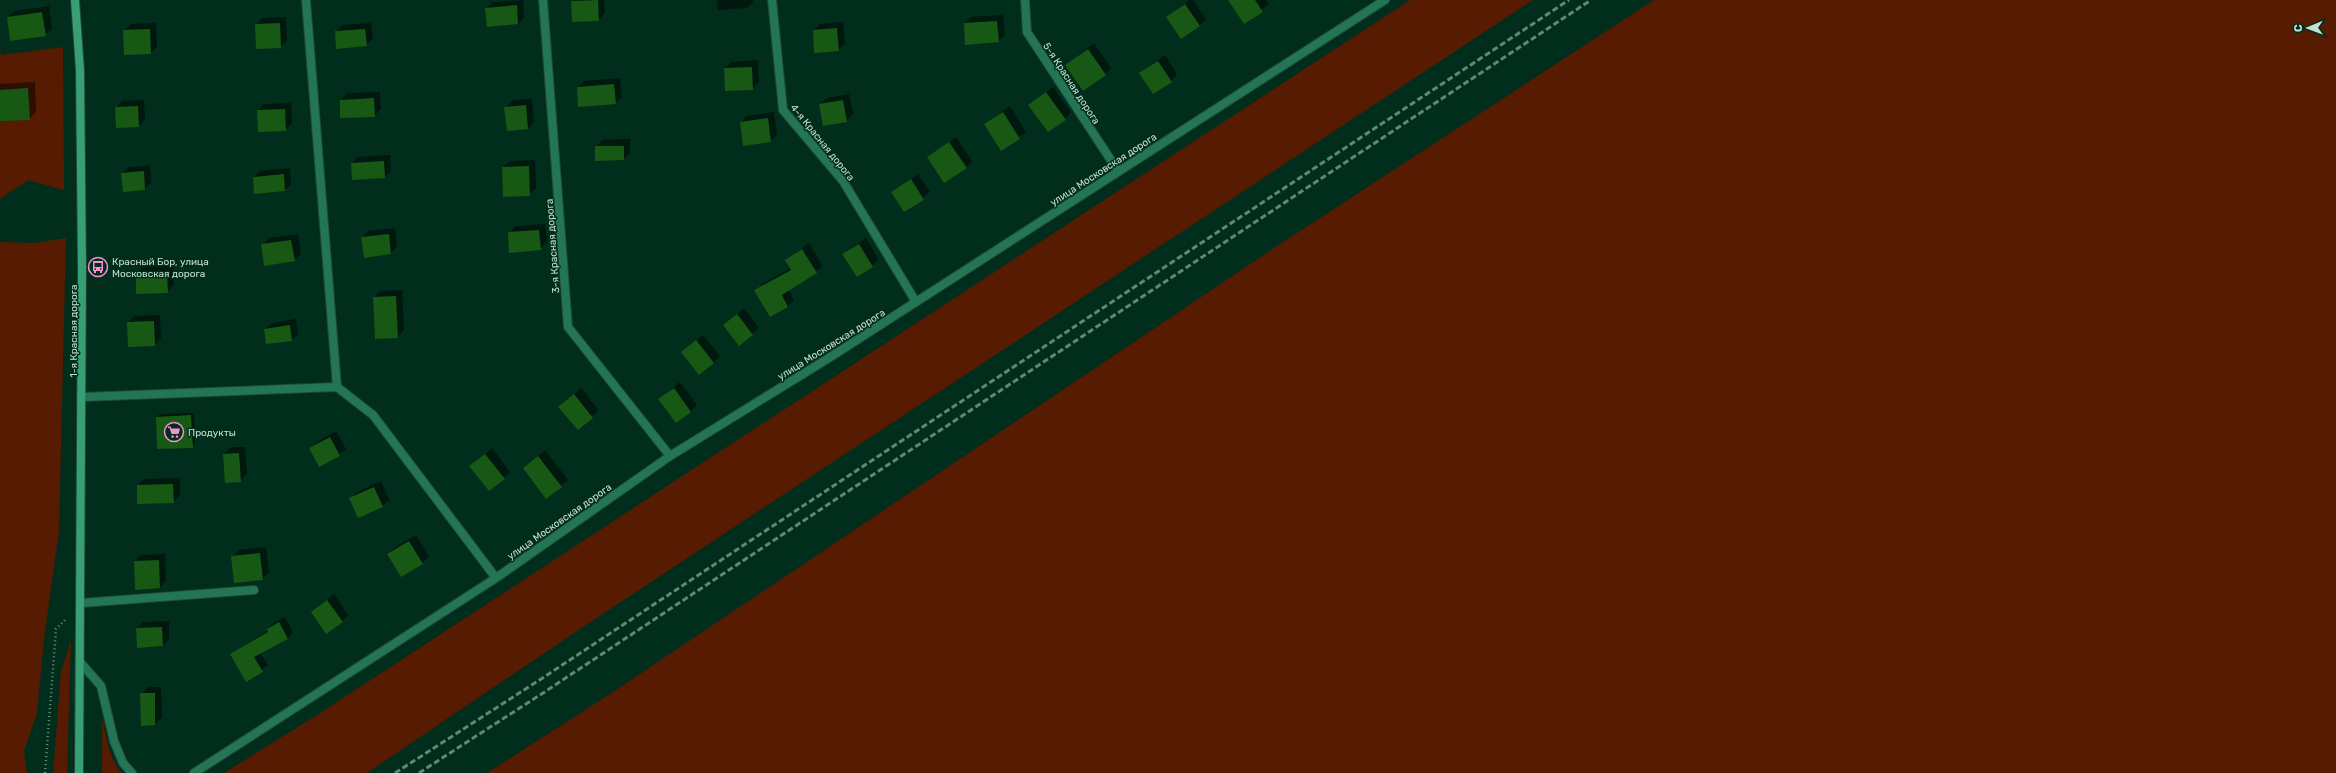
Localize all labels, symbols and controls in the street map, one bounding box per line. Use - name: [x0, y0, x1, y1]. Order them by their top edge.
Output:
- north arrow: [2288, 8, 2328, 48]
- text: С: [2292, 24, 2305, 32]
- street label: 5-я Красная дорога: [1040, 40, 1102, 127]
- street label: 4-я Красная дорога: [788, 102, 857, 183]
- street label: улица Московская дорога: [1048, 131, 1159, 209]
- street label: 3-я Красная дорога: [544, 198, 562, 294]
- bus stop icon: Красный Бор, улица Московская дорога: [87, 256, 109, 278]
- place label: Красный Бор, улица Московская дорога: [112, 256, 209, 280]
- street label: 1-я Красная дорога: [68, 284, 80, 378]
- street label: улица Московская дорога: [776, 307, 887, 383]
- supermarket icon: Продукты: [163, 421, 185, 443]
- place label: Продукты: [188, 427, 236, 439]
- street label: улица Московская дорога: [505, 481, 614, 562]

